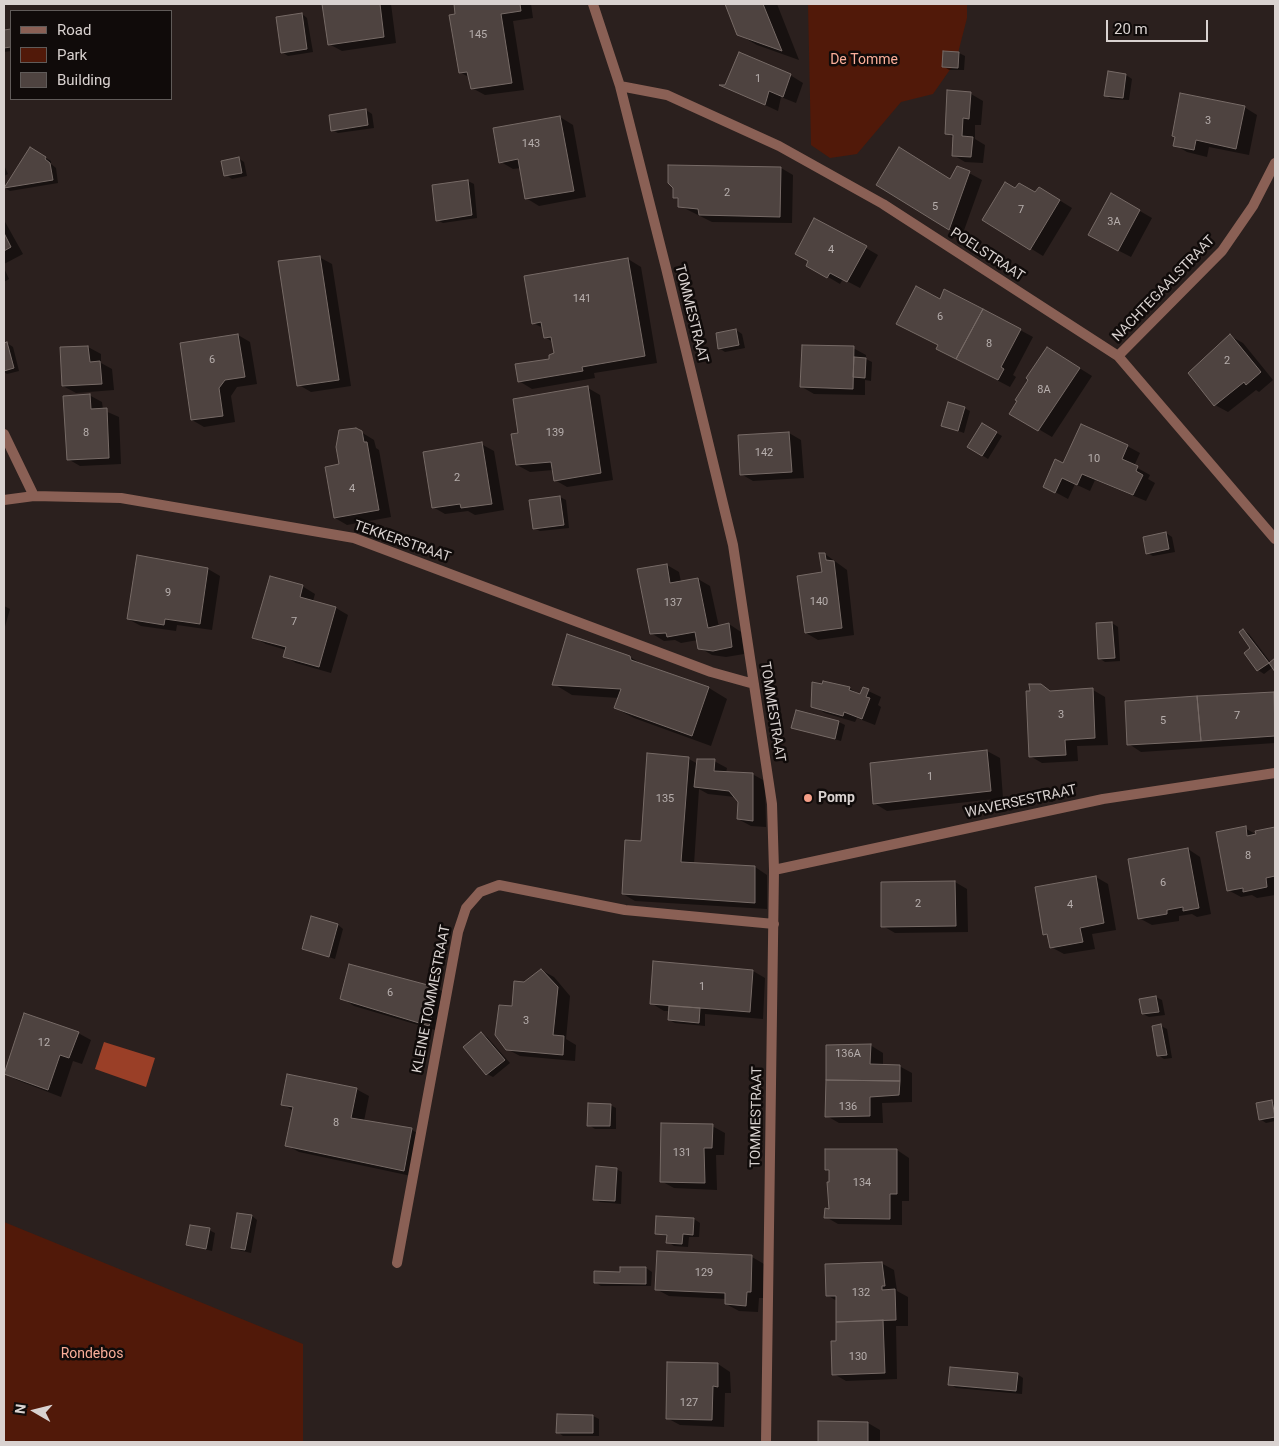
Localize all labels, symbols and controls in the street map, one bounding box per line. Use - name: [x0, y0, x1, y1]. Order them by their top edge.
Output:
- legend: [10, 10, 172, 100]
- scale bar: [1109, 10, 1212, 42]
- text: 20 m: [1114, 20, 1148, 38]
- text: Road: [57, 21, 91, 39]
- house number: 145: [469, 28, 487, 42]
- text: Park: [57, 46, 87, 64]
- park label: De Tomme: [830, 52, 898, 68]
- text: Building: [57, 71, 111, 89]
- house number: 1: [755, 72, 761, 86]
- house number: 3: [1205, 114, 1211, 128]
- house number: 143: [522, 137, 540, 151]
- house number: 2: [724, 186, 730, 200]
- house number: 5: [932, 200, 938, 214]
- house number: 7: [1018, 203, 1024, 217]
- house number: 3A: [1107, 215, 1121, 229]
- street label: POELSTRAAT: [947, 225, 1027, 285]
- street label: NACHTEGAALSTRAAT: [1109, 233, 1219, 345]
- house number: 4: [828, 243, 834, 257]
- street label: TOMMESTRAAT: [671, 263, 711, 365]
- house number: 141: [573, 292, 591, 306]
- house number: 6: [937, 310, 943, 324]
- house number: 8: [986, 337, 992, 351]
- house number: 6: [209, 353, 215, 367]
- house number: 2: [1224, 354, 1230, 368]
- house number: 8A: [1037, 383, 1051, 397]
- house number: 8: [83, 426, 89, 440]
- house number: 139: [546, 426, 564, 440]
- house number: 142: [755, 446, 773, 460]
- house number: 10: [1088, 452, 1100, 466]
- house number: 2: [454, 471, 460, 485]
- house number: 4: [349, 482, 355, 496]
- street label: TEKKERSTRAAT: [351, 518, 453, 566]
- house number: 9: [165, 586, 171, 600]
- house number: 140: [810, 595, 828, 609]
- house number: 137: [664, 596, 682, 610]
- house number: 7: [291, 615, 297, 629]
- street label: TOMMESTRAAT: [756, 661, 788, 763]
- house number: 3: [1058, 708, 1064, 722]
- house number: 7: [1234, 709, 1240, 723]
- house number: 5: [1160, 714, 1166, 728]
- house number: 1: [927, 770, 933, 784]
- street label: WAVERSESTRAAT: [964, 782, 1078, 822]
- place label: Pomp: [818, 790, 855, 806]
- house number: 135: [656, 792, 674, 806]
- marker: Pomp: [802, 792, 814, 804]
- house number: 8: [1245, 849, 1251, 863]
- house number: 6: [1160, 876, 1166, 890]
- house number: 2: [915, 897, 921, 911]
- house number: 4: [1067, 898, 1073, 912]
- street label: KLEINE TOMMESTRAAT: [409, 923, 455, 1075]
- house number: 1: [699, 980, 705, 994]
- house number: 6: [387, 986, 393, 1000]
- house number: 3: [523, 1014, 529, 1028]
- house number: 12: [38, 1036, 50, 1050]
- house number: 136A: [835, 1047, 861, 1061]
- street label: TOMMESTRAAT: [748, 1066, 766, 1168]
- house number: 136: [839, 1100, 857, 1114]
- house number: 8: [333, 1116, 339, 1130]
- house number: 131: [673, 1146, 691, 1160]
- house number: 134: [853, 1176, 871, 1190]
- house number: 129: [695, 1266, 713, 1280]
- house number: 132: [852, 1286, 870, 1300]
- park label: Rondebos: [61, 1346, 123, 1362]
- house number: 130: [849, 1350, 867, 1364]
- north arrow: [10, 1386, 60, 1436]
- house number: 127: [680, 1396, 698, 1410]
- text: N: [12, 1403, 29, 1415]

